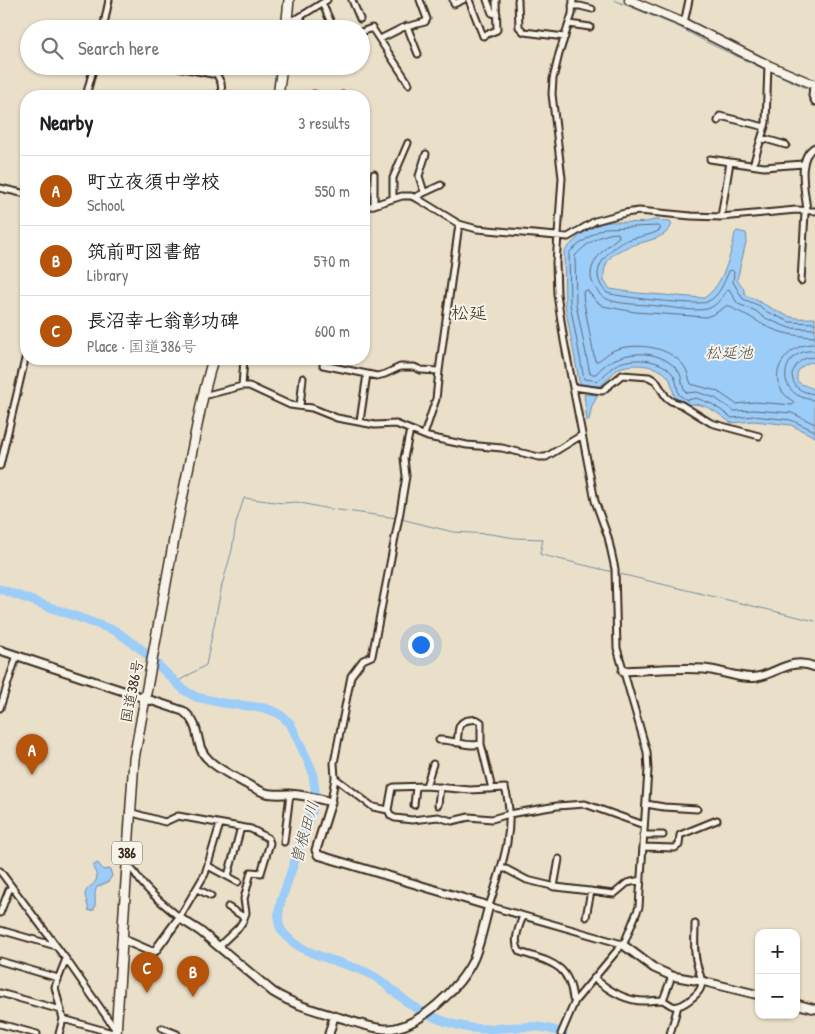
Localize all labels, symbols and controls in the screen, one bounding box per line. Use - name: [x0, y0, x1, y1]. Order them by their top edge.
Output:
- search box: [20, 20, 370, 75]
- icon: search: [38, 34, 66, 62]
- text: Search here: [78, 35, 159, 61]
- text: Nearby: [40, 108, 93, 137]
- text: 3 results: [298, 112, 350, 134]
- text: 町立夜須中学校: [87, 168, 220, 194]
- text: A: [52, 180, 60, 202]
- text: 550 m: [315, 180, 350, 202]
- text: School: [87, 194, 124, 216]
- text: 筑前町図書館: [87, 238, 201, 264]
- text: B: [52, 250, 60, 272]
- text: 570 m: [314, 250, 350, 272]
- text: Library: [87, 264, 129, 286]
- district label: 松延: [451, 300, 487, 325]
- text: 長沼幸七翁彰功碑: [87, 307, 239, 333]
- text: C: [52, 320, 60, 342]
- text: 600 m: [315, 320, 350, 342]
- text: Place · 国道386号: [87, 335, 197, 357]
- water label: 松延池: [705, 341, 754, 363]
- your location: [408, 632, 434, 658]
- street label: 国道386号: [115, 657, 148, 724]
- pin: A: [16, 734, 48, 775]
- water label: 曽根田川: [285, 798, 323, 866]
- road number: 386: [112, 841, 142, 864]
- map controls: [755, 929, 800, 1019]
- button: +: [755, 929, 800, 974]
- pin: C: [131, 952, 163, 993]
- pin: B: [177, 956, 209, 997]
- button: −: [755, 974, 800, 1019]

